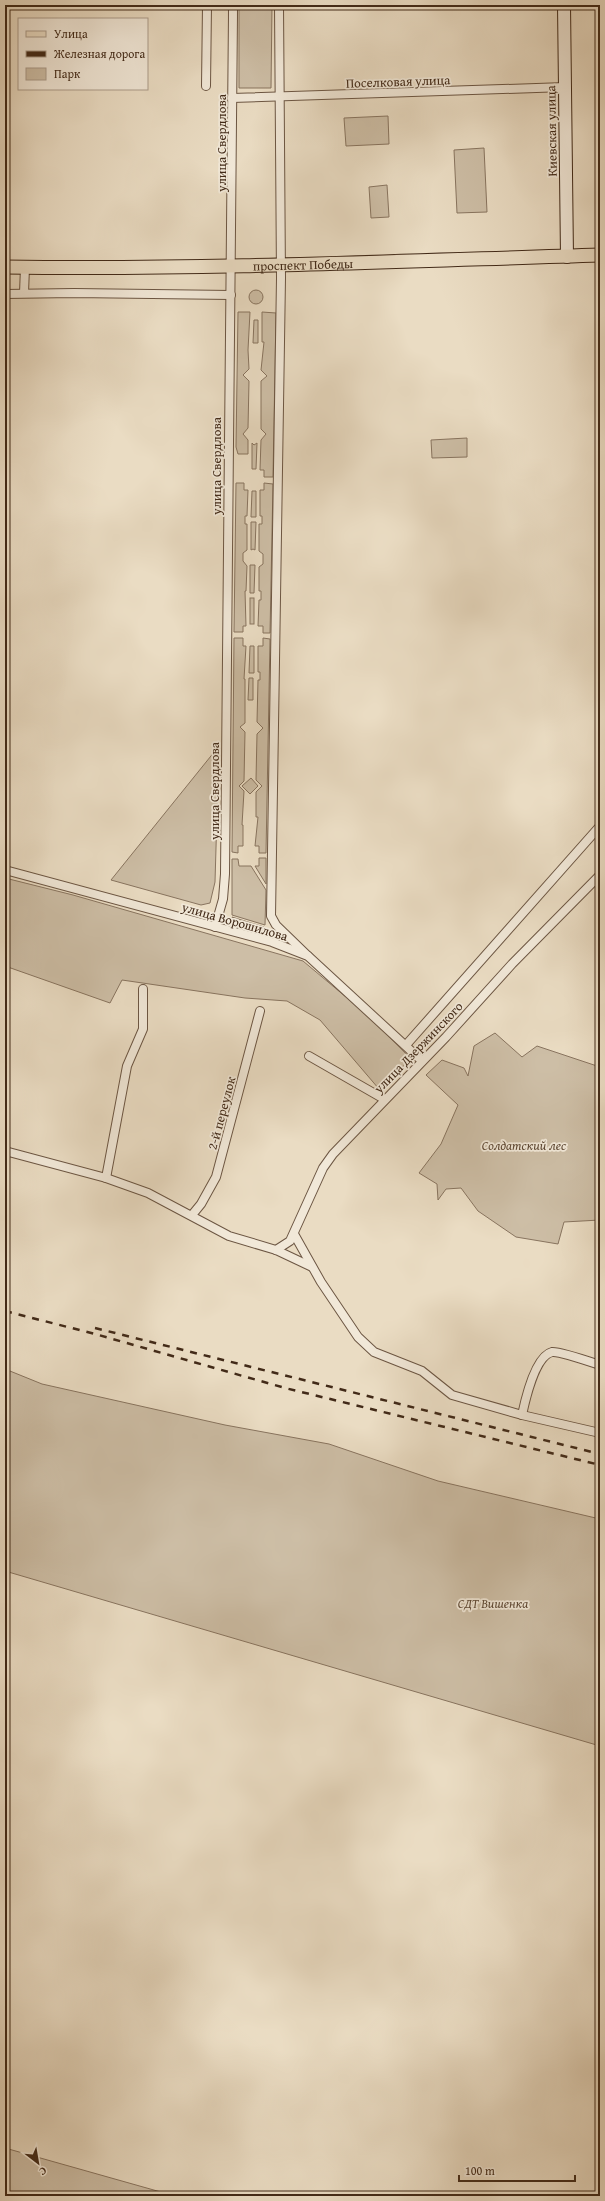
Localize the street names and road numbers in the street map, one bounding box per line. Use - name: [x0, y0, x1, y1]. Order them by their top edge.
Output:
- street label: Поселковая улица: [345, 70, 451, 93]
- street label: Киевская улица: [541, 84, 562, 177]
- street label: улица Свердлова: [212, 93, 231, 193]
- street label: проспект Победы: [253, 254, 353, 276]
- street label: улица Свердлова: [207, 416, 226, 516]
- street label: улица Свердлова: [205, 741, 224, 841]
- street label: улица Ворошилова: [179, 897, 291, 946]
- street label: улица Дзержинского: [369, 997, 468, 1098]
- street label: 2-й переулок: [203, 1074, 240, 1152]

